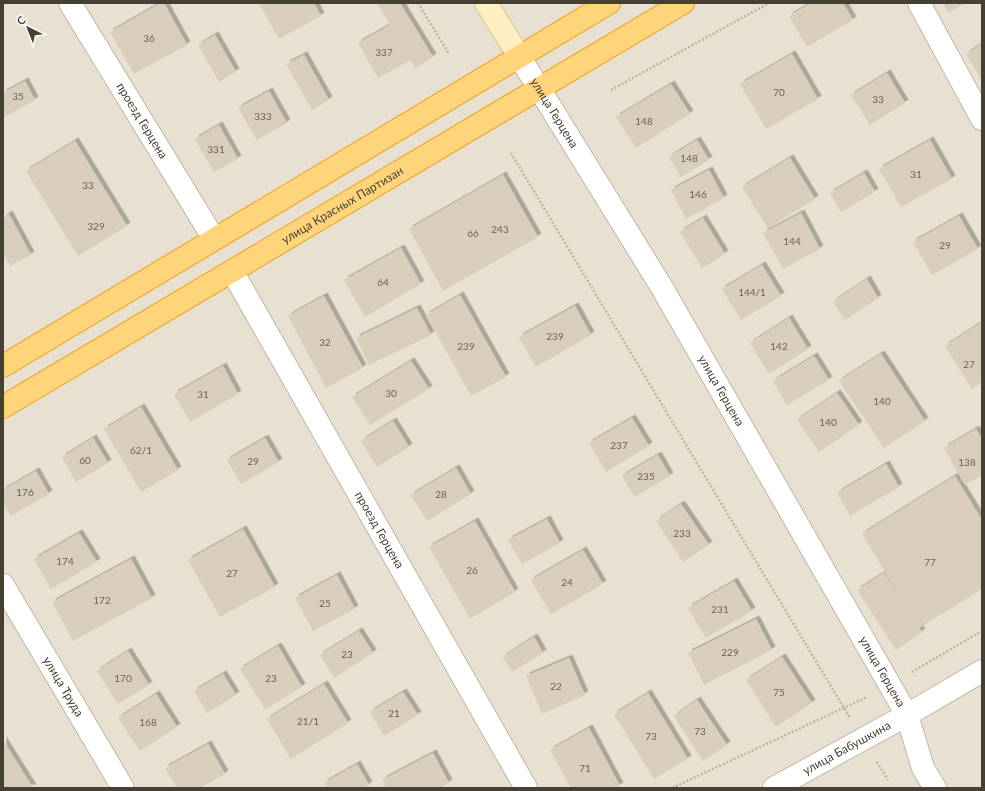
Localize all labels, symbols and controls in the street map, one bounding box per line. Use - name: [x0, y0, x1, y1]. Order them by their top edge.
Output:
- north arrow: [8, 8, 48, 48]
- text: С: [14, 13, 28, 28]
- house number: 36: [143, 32, 155, 44]
- house number: 337: [375, 46, 393, 58]
- street label: улица Герцена: [527, 75, 582, 151]
- street label: проезд Герцена: [113, 80, 171, 161]
- house number: 70: [773, 86, 785, 98]
- house number: 35: [12, 90, 24, 102]
- house number: 33: [872, 93, 884, 105]
- house number: 333: [254, 110, 272, 122]
- house number: 148: [635, 115, 653, 127]
- house number: 331: [207, 143, 225, 155]
- house number: 148: [680, 152, 698, 164]
- street label: улица Красных Партизан: [279, 163, 406, 247]
- house number: 31: [910, 168, 922, 180]
- house number: 33: [82, 179, 94, 191]
- house number: 146: [689, 188, 707, 200]
- house number: 329: [87, 220, 105, 232]
- house number: 243: [491, 223, 509, 235]
- house number: 66: [467, 227, 479, 239]
- house number: 144: [783, 235, 801, 247]
- house number: 29: [939, 239, 951, 251]
- house number: 64: [377, 276, 389, 288]
- house number: 144/1: [738, 286, 766, 298]
- house number: 239: [546, 330, 564, 342]
- house number: 32: [319, 336, 331, 348]
- house number: 239: [457, 340, 475, 352]
- house number: 142: [770, 340, 788, 352]
- street label: улица Герцена: [695, 352, 748, 429]
- house number: 27: [963, 358, 975, 370]
- house number: 30: [385, 387, 397, 399]
- house number: 31: [197, 388, 209, 400]
- house number: 140: [873, 395, 891, 407]
- house number: 140: [819, 416, 837, 428]
- house number: 237: [610, 439, 628, 451]
- house number: 62/1: [130, 444, 152, 456]
- house number: 60: [79, 454, 91, 466]
- house number: 29: [247, 455, 259, 467]
- house number: 138: [958, 456, 976, 468]
- house number: 235: [637, 470, 655, 482]
- house number: 176: [16, 486, 34, 498]
- house number: 28: [435, 488, 447, 500]
- street label: проезд Герцена: [352, 489, 408, 571]
- house number: 233: [673, 527, 691, 539]
- house number: 174: [56, 555, 74, 567]
- house number: 77: [924, 556, 936, 568]
- house number: 26: [466, 564, 478, 576]
- house number: 27: [226, 567, 238, 579]
- house number: 24: [561, 576, 573, 588]
- house number: 172: [93, 594, 111, 606]
- house number: 25: [319, 597, 331, 609]
- house number: 231: [711, 603, 729, 615]
- street label: улица Герцена: [856, 633, 909, 710]
- house number: 229: [721, 646, 739, 658]
- house number: 23: [341, 648, 353, 660]
- street label: улица Труда: [40, 654, 87, 719]
- house number: 170: [114, 672, 132, 684]
- house number: 23: [265, 672, 277, 684]
- house number: 22: [550, 680, 562, 692]
- house number: 75: [773, 686, 785, 698]
- house number: 21: [388, 707, 400, 719]
- house number: 21/1: [297, 715, 319, 727]
- house number: 168: [139, 716, 157, 728]
- street label: улица Бабушкина: [800, 717, 893, 778]
- house number: 73: [694, 725, 706, 737]
- house number: 73: [645, 730, 657, 742]
- house number: 71: [579, 762, 591, 774]

